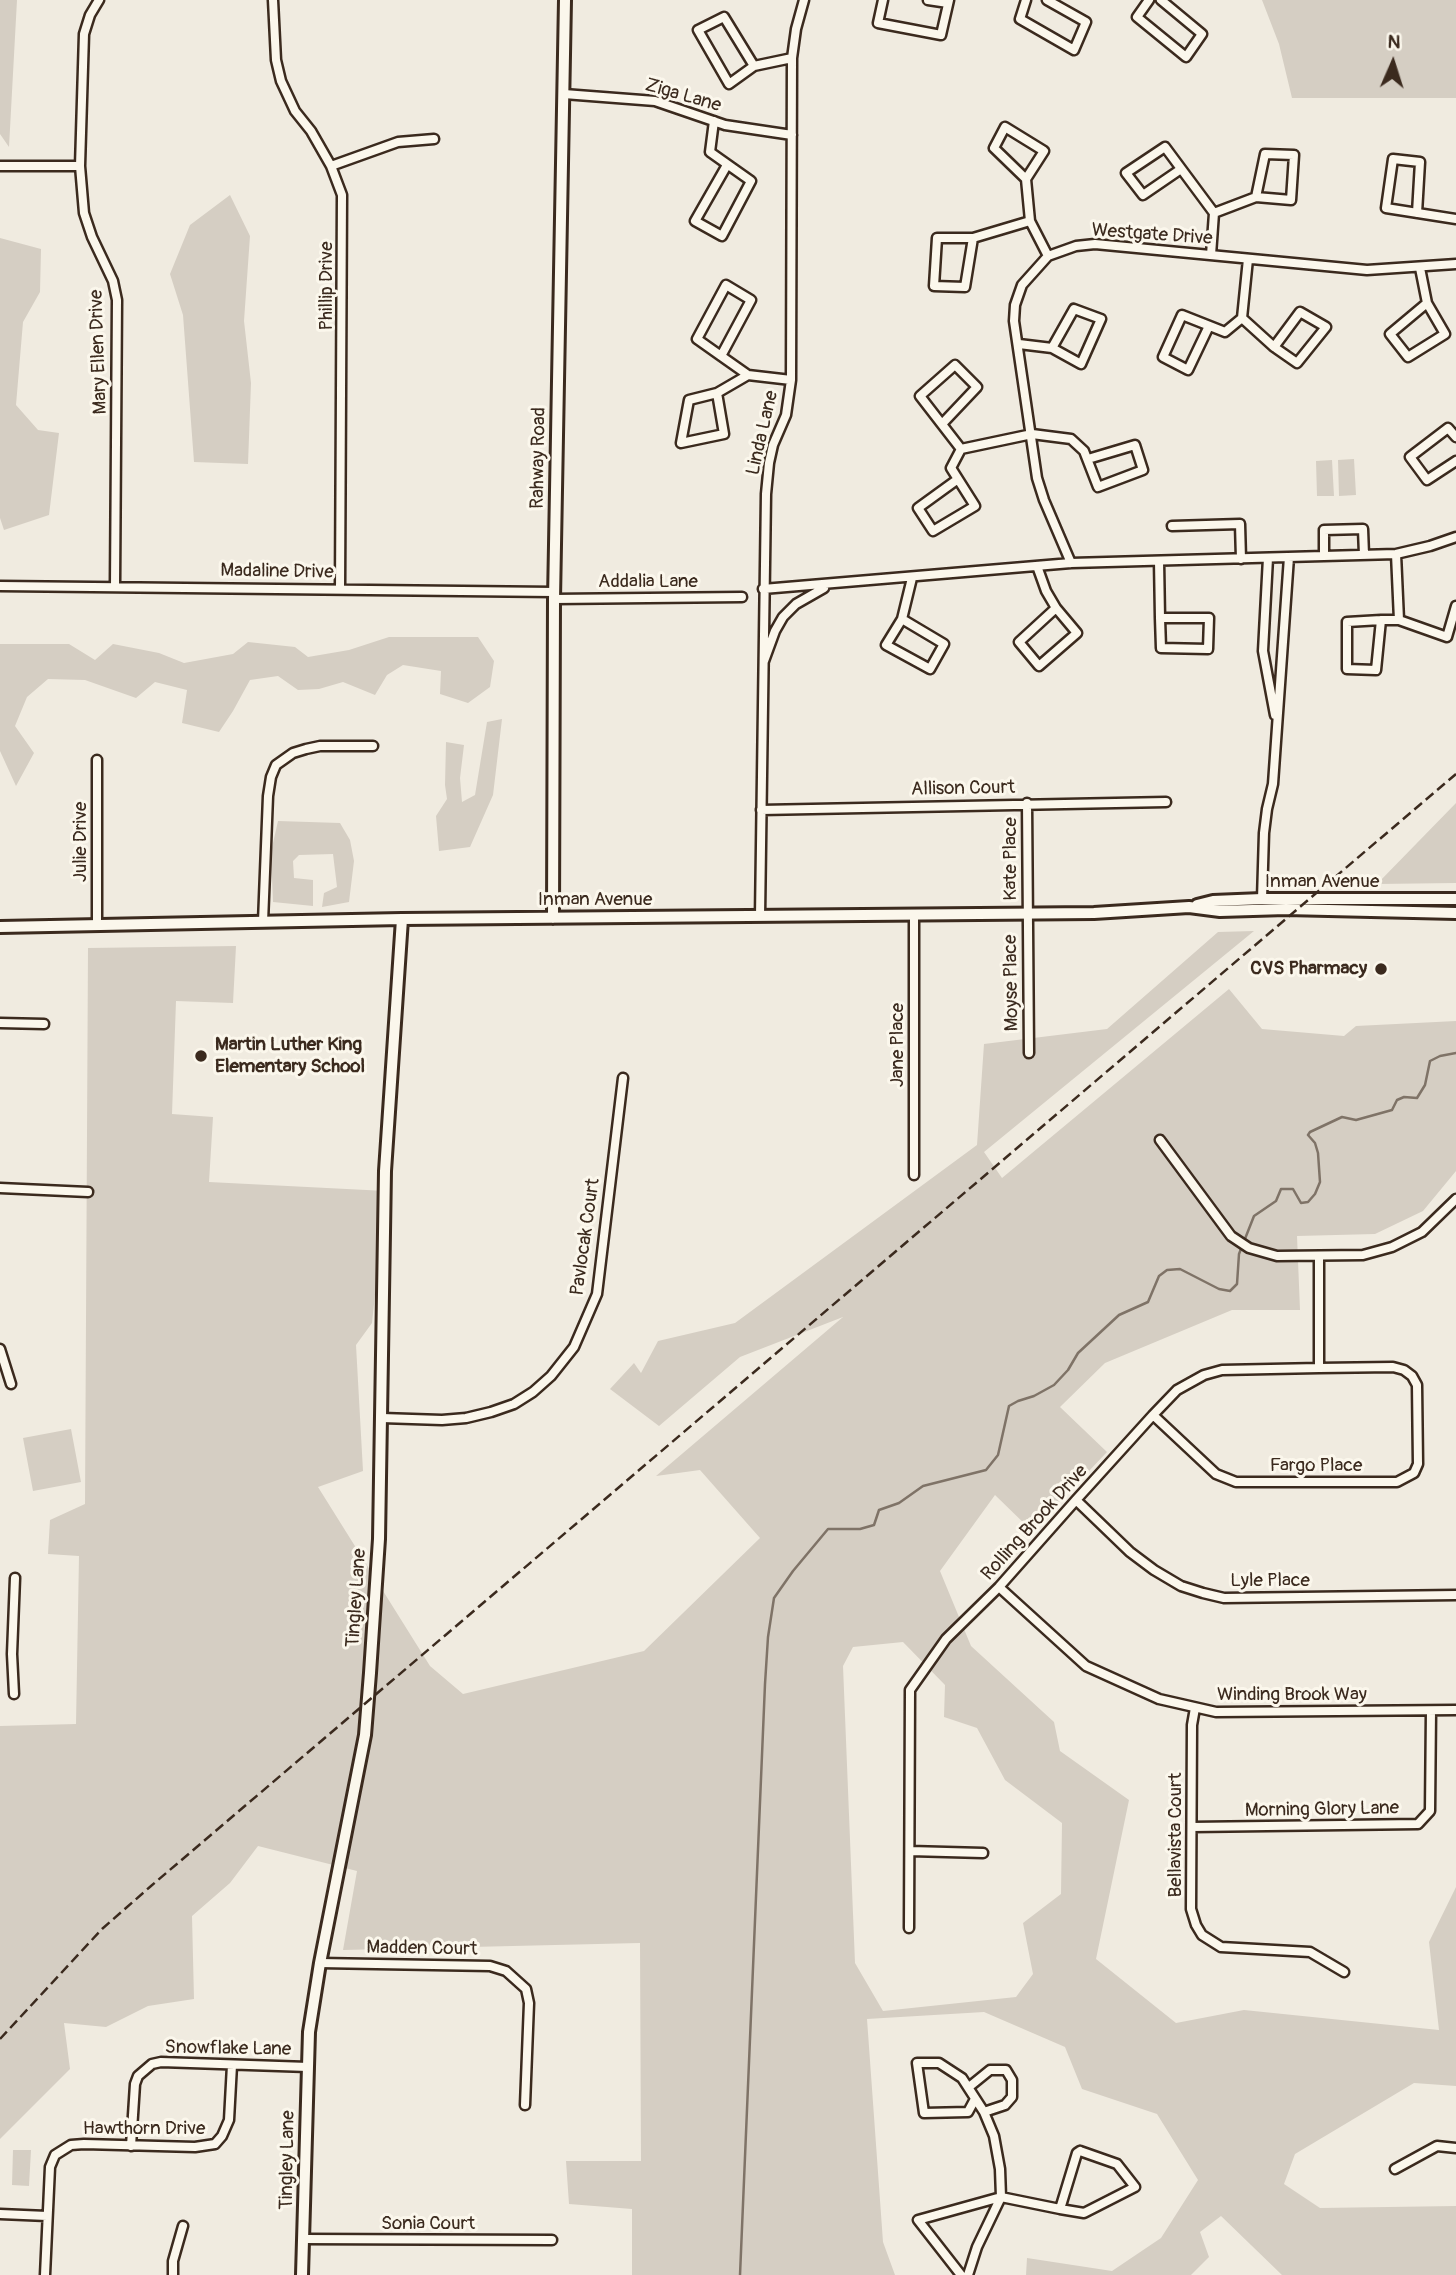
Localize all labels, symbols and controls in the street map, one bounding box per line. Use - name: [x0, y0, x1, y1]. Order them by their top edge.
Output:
- north arrow: [1358, 28, 1428, 98]
- text: N: [1387, 30, 1401, 54]
- street label: Ziga Lane: [642, 74, 724, 118]
- street label: Westgate Drive: [1091, 219, 1213, 251]
- street label: Phillip Drive: [316, 241, 338, 331]
- street label: Mary Ellen Drive: [85, 289, 113, 415]
- street label: Linda Lane: [742, 389, 784, 477]
- street label: Rahway Road: [527, 407, 551, 509]
- street label: Madaline Drive: [220, 560, 334, 584]
- street label: Addalia Lane: [598, 571, 698, 593]
- street label: Allison Court: [911, 777, 1015, 801]
- street label: Julie Drive: [70, 802, 92, 882]
- street label: Kate Place: [1000, 817, 1022, 901]
- street label: Inman Avenue: [1265, 871, 1379, 893]
- street label: Inman Avenue: [538, 889, 652, 911]
- street label: Moyse Place: [1000, 934, 1024, 1032]
- place label: CVS Pharmacy: [1250, 958, 1367, 980]
- marker: CVS Pharmacy: [1373, 961, 1389, 977]
- street label: Jane Place: [887, 1003, 909, 1087]
- place label: Martin Luther King Elementary School: [215, 1034, 365, 1078]
- marker: Martin Luther King Elementary School: [193, 1048, 209, 1064]
- street label: Pavlocak Court: [566, 1177, 606, 1297]
- street label: Fargo Place: [1270, 1455, 1362, 1477]
- street label: Rolling Brook Drive: [977, 1460, 1093, 1586]
- street label: Tingley Lane: [342, 1548, 372, 1648]
- street label: Lyle Place: [1230, 1570, 1310, 1592]
- street label: Winding Brook Way: [1217, 1684, 1367, 1706]
- street label: Bellavista Court: [1165, 1773, 1187, 1897]
- street label: Morning Glory Lane: [1245, 1797, 1399, 1823]
- street label: Madden Court: [366, 1937, 478, 1961]
- street label: Snowflake Lane: [164, 2036, 292, 2062]
- street label: Tingley Lane: [276, 2110, 300, 2210]
- street label: Hawthorn Drive: [83, 2118, 205, 2140]
- street label: Sonia Court: [381, 2213, 475, 2235]

